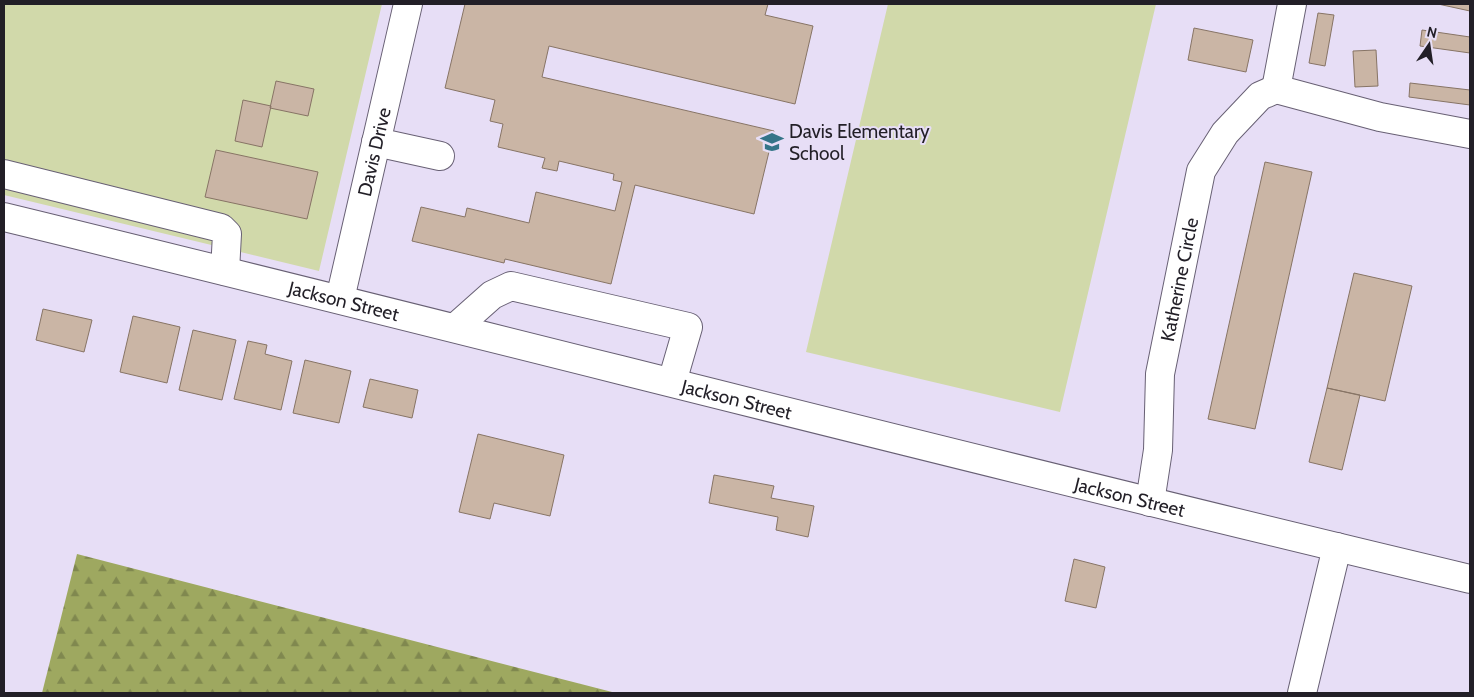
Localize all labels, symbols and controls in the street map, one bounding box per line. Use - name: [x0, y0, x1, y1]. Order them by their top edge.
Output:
- north arrow: [1404, 20, 1454, 70]
- text: N: [1425, 22, 1439, 42]
- street label: Davis Drive: [353, 105, 395, 199]
- place label: Davis Elementary School: [789, 120, 930, 165]
- school or university icon: Davis Elementary School: [759, 129, 785, 155]
- street label: Katherine Circle: [1155, 215, 1203, 343]
- street label: Jackson Street: [285, 276, 402, 326]
- street label: Jackson Street: [678, 374, 795, 424]
- street label: Jackson Street: [1071, 472, 1188, 522]

